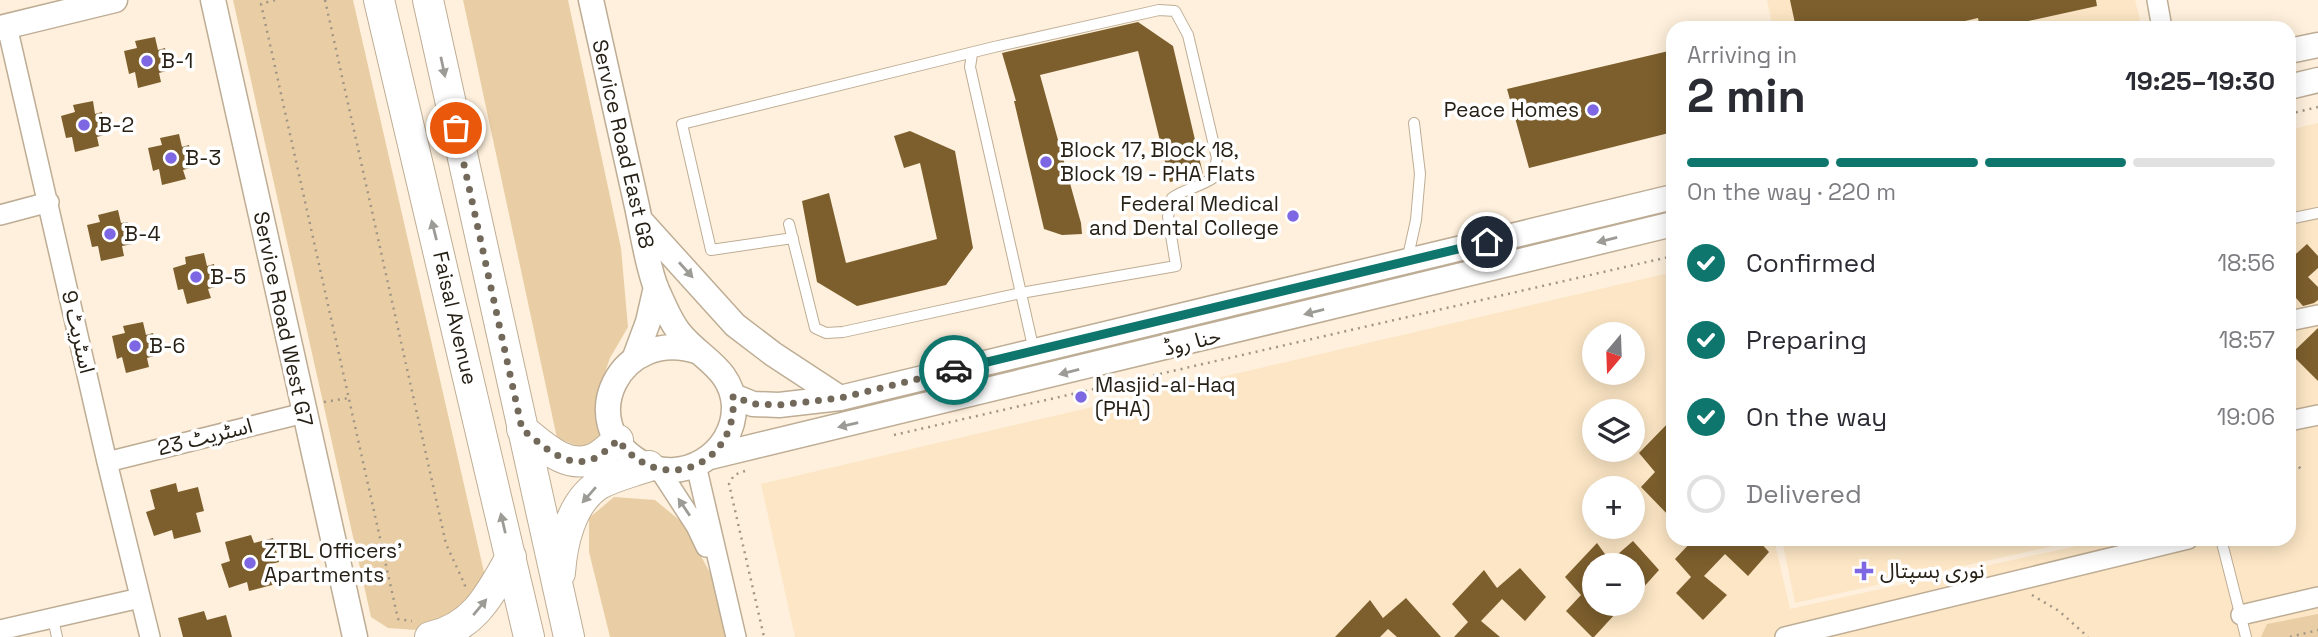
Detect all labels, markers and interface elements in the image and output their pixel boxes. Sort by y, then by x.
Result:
street label: Service Road East G8 [586,37,661,251]
text: Arriving in [1687,40,1797,70]
place label: B-1 [161,47,193,74]
marker: B-1 [139,53,155,69]
one-way arrow [437,56,448,78]
text: 19:25–19:30 [2125,64,2275,98]
text: 2 min [1687,67,1806,125]
place label: Peace Homes [1444,96,1579,123]
pin [426,98,486,158]
marker: Peace Homes [1585,102,1601,118]
icon: bag [437,109,475,147]
place label: B-2 [98,111,134,138]
marker: B-2 [76,117,92,133]
place label: Block 17, Block 18, Block 19 - PHA Flats [1060,136,1255,187]
place label: B-3 [185,144,221,171]
marker: B-3 [163,150,179,166]
marker: Block 17, Block 18, Block 19 - PHA Flats [1038,154,1054,170]
text: On the way · 220 m [1687,177,1896,207]
place label: Federal Medical and Dental College [1089,190,1279,241]
marker: Federal Medical and Dental College [1285,208,1301,224]
street label: Service Road West G7 [248,209,319,429]
pin [1457,212,1517,272]
one-way arrow [428,219,439,241]
place label: B-4 [124,220,161,247]
icon: home [1468,223,1506,261]
marker: B-4 [102,226,118,242]
one-way arrow [1596,235,1618,246]
icon: check [1687,244,1725,282]
text: Confirmed [1746,246,1876,280]
text: 18:56 [2217,248,2275,278]
street label: Faisal Avenue [427,249,484,387]
one-way arrow [678,261,694,279]
place label: B-5 [210,263,246,290]
marker: B-5 [188,269,204,285]
street label: اسٹریٹ 9 [56,288,101,376]
one-way arrow [1303,306,1325,317]
street label: حنا روڈ [1160,321,1223,362]
icon: check [1687,321,1725,359]
north arrow [1582,322,1645,385]
map controls [1582,322,1645,616]
text: Preparing [1746,323,1867,357]
text: 18:57 [2219,325,2275,355]
place label: B-6 [149,332,185,359]
courier [919,335,989,405]
marker: B-6 [127,338,143,354]
icon: car [935,351,973,389]
one-way arrow [1058,366,1080,377]
place label: Masjid-al-Haq (PHA) [1095,371,1236,422]
marker: Masjid-al-Haq (PHA) [1073,389,1089,405]
icon: check [1687,398,1725,436]
button: layers [1582,399,1645,462]
text: On the way [1746,400,1887,434]
text: 19:06 [2217,402,2275,432]
street label: اسٹریٹ 23 [155,412,255,461]
one-way arrow [837,419,859,430]
button: + [1582,476,1645,539]
text: Delivered [1746,477,1862,511]
one-way arrow [581,486,597,504]
one-way arrow [677,497,690,516]
one-way arrow [497,512,508,534]
place label: ZTBL Officers' Apartments [264,537,402,588]
button: − [1582,553,1645,616]
marker: ZTBL Officers' Apartments [242,555,258,571]
place label: نوری ہسپتال [1880,557,1985,584]
marker: نوری ہسپتال [1854,561,1874,581]
one-way arrow [472,598,487,616]

